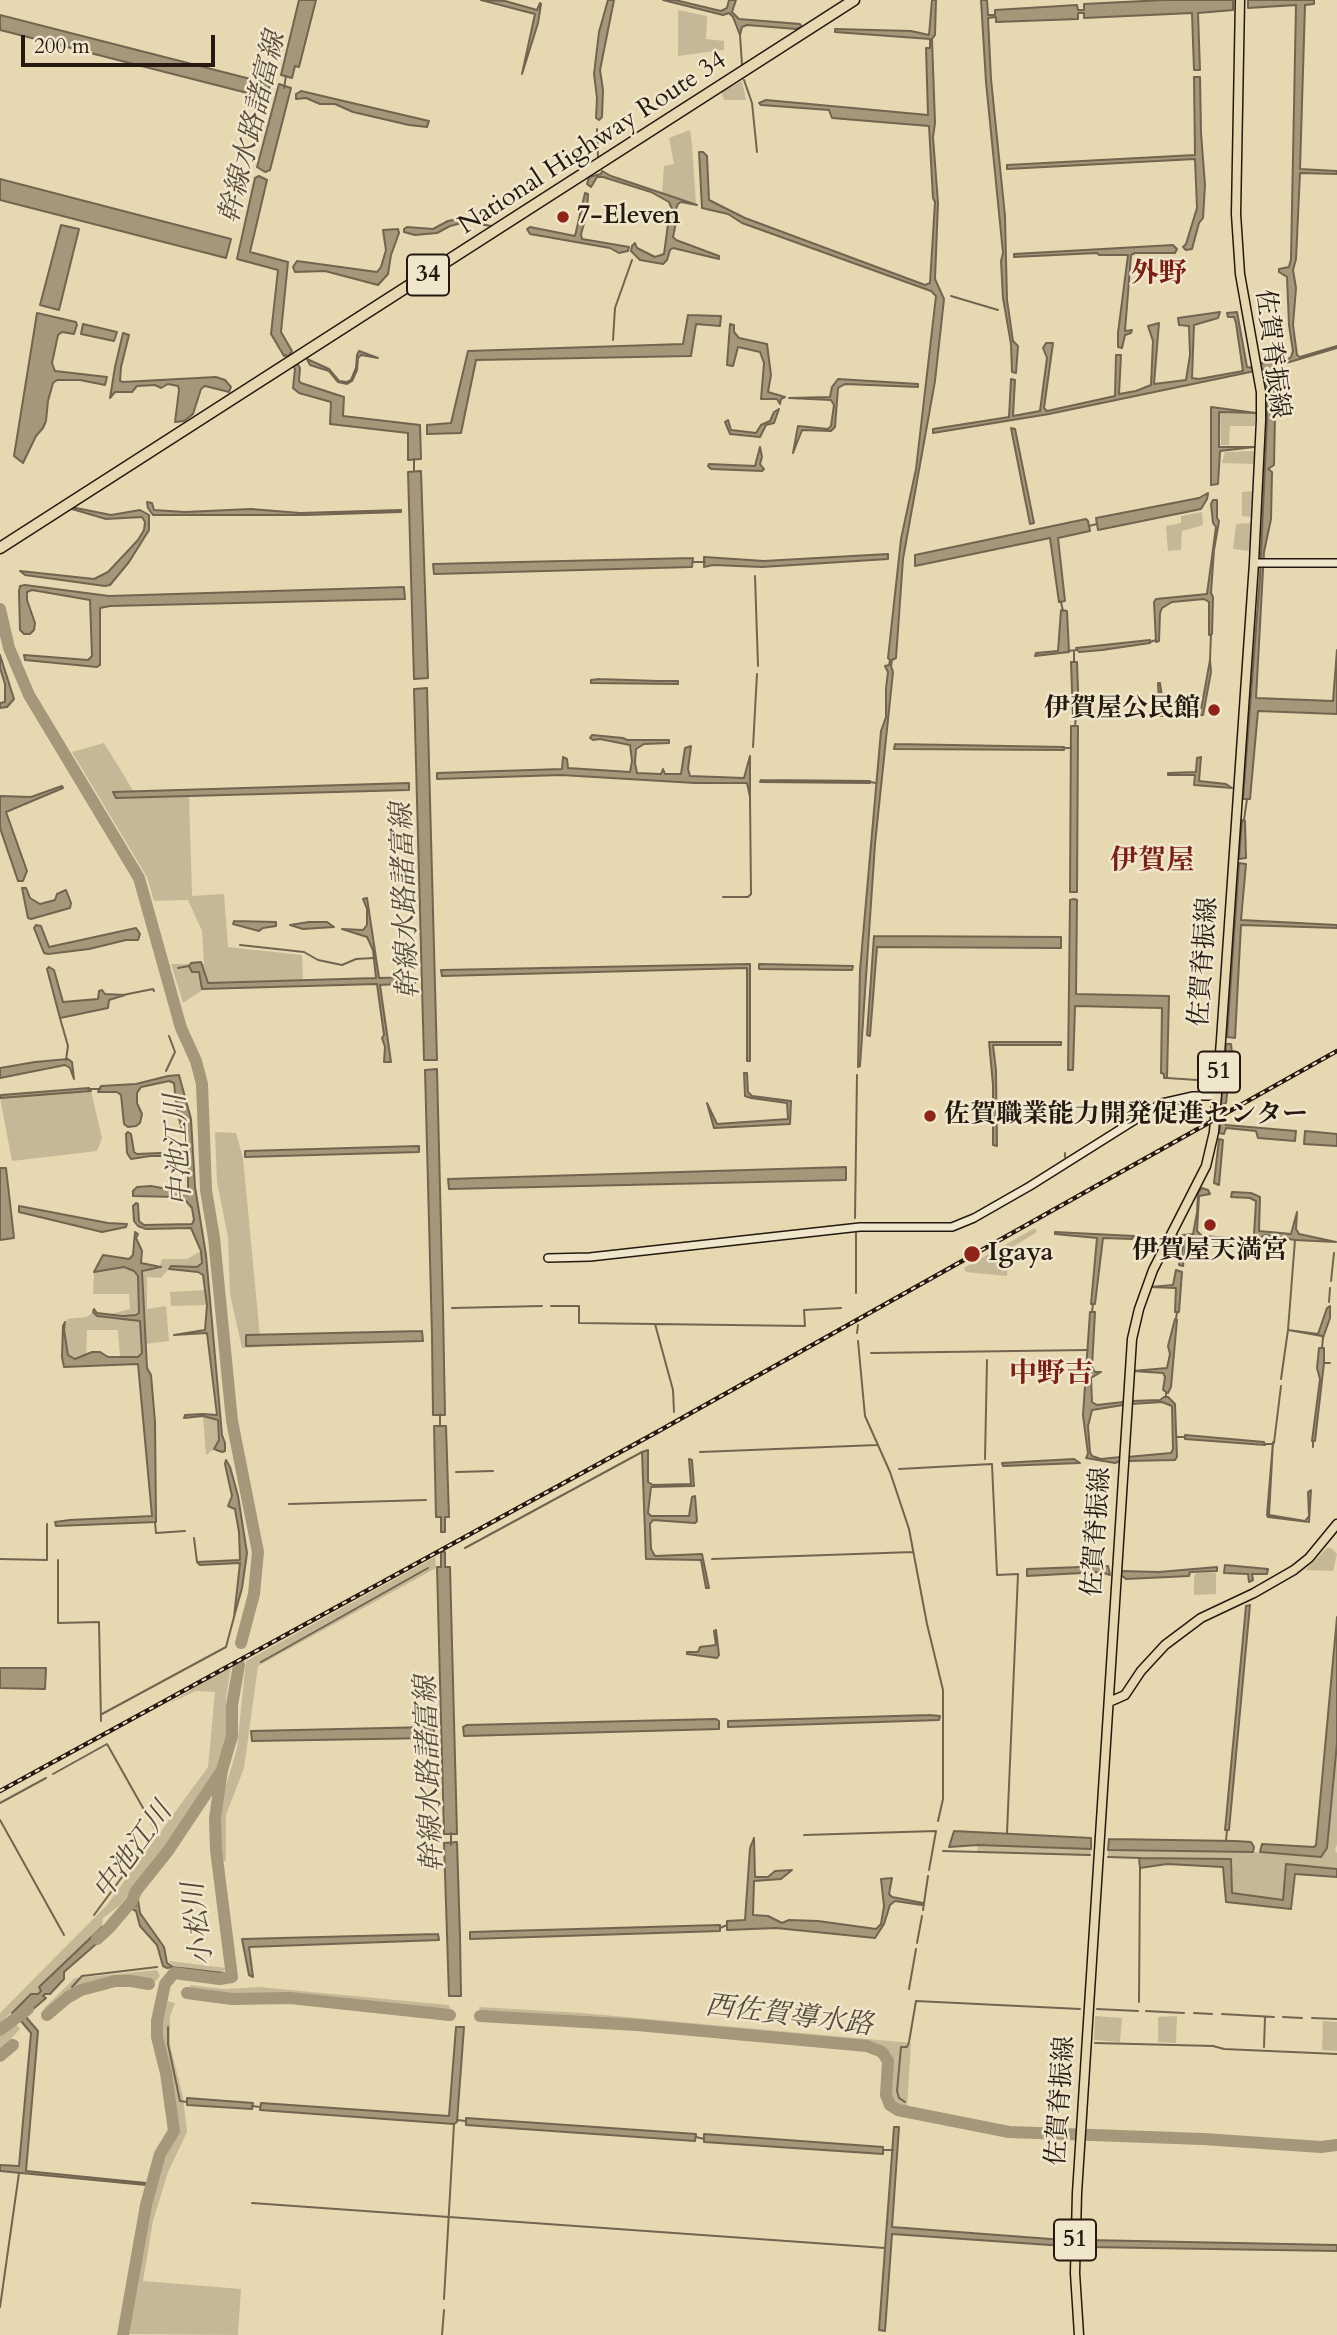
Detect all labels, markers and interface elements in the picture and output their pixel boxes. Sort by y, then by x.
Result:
scale bar [24,21,219,65]
water label: 幹線水路諸富線 [214,29,294,227]
text: 200 m [34,32,90,61]
street label: National Highway Route 34 [453,46,733,242]
place label: 7-Eleven [577,201,680,233]
marker: 7-Eleven [555,209,571,225]
road number: 34 [407,254,449,296]
district label: 外野 [1131,259,1187,293]
street label: 佐賀脊振線 [1248,288,1294,420]
place label: 伊賀屋公民館 [1044,694,1200,726]
marker: 伊賀屋公民館 [1206,702,1222,718]
water label: 幹線水路諸富線 [387,802,427,1000]
district label: 伊賀屋 [1110,846,1194,880]
street label: 佐賀脊振線 [1185,896,1225,1028]
road number: 51 [1198,1052,1240,1092]
water label: 中池江川 [160,1093,200,1207]
place label: 佐賀職業能力開発促進センター [944,1100,1308,1132]
marker: 佐賀職業能力開発促進センター [922,1108,938,1124]
marker: 伊賀屋天満宮 [1202,1217,1218,1233]
place label: 伊賀屋天満宮 [1132,1236,1288,1268]
place label: Igaya [988,1238,1053,1270]
marker: Igaya [962,1244,982,1264]
district label: 中野吉 [1009,1359,1093,1393]
street label: 佐賀脊振線 [1078,1466,1118,1598]
water label: 幹線水路諸富線 [411,1675,451,1873]
water label: 中池江川 [87,1797,181,1907]
water label: 小松川 [178,1880,222,1968]
water label: 西佐賀導水路 [704,1990,874,2044]
street label: 佐賀脊振線 [1042,2035,1082,2167]
road number: 51 [1054,2220,1096,2260]

